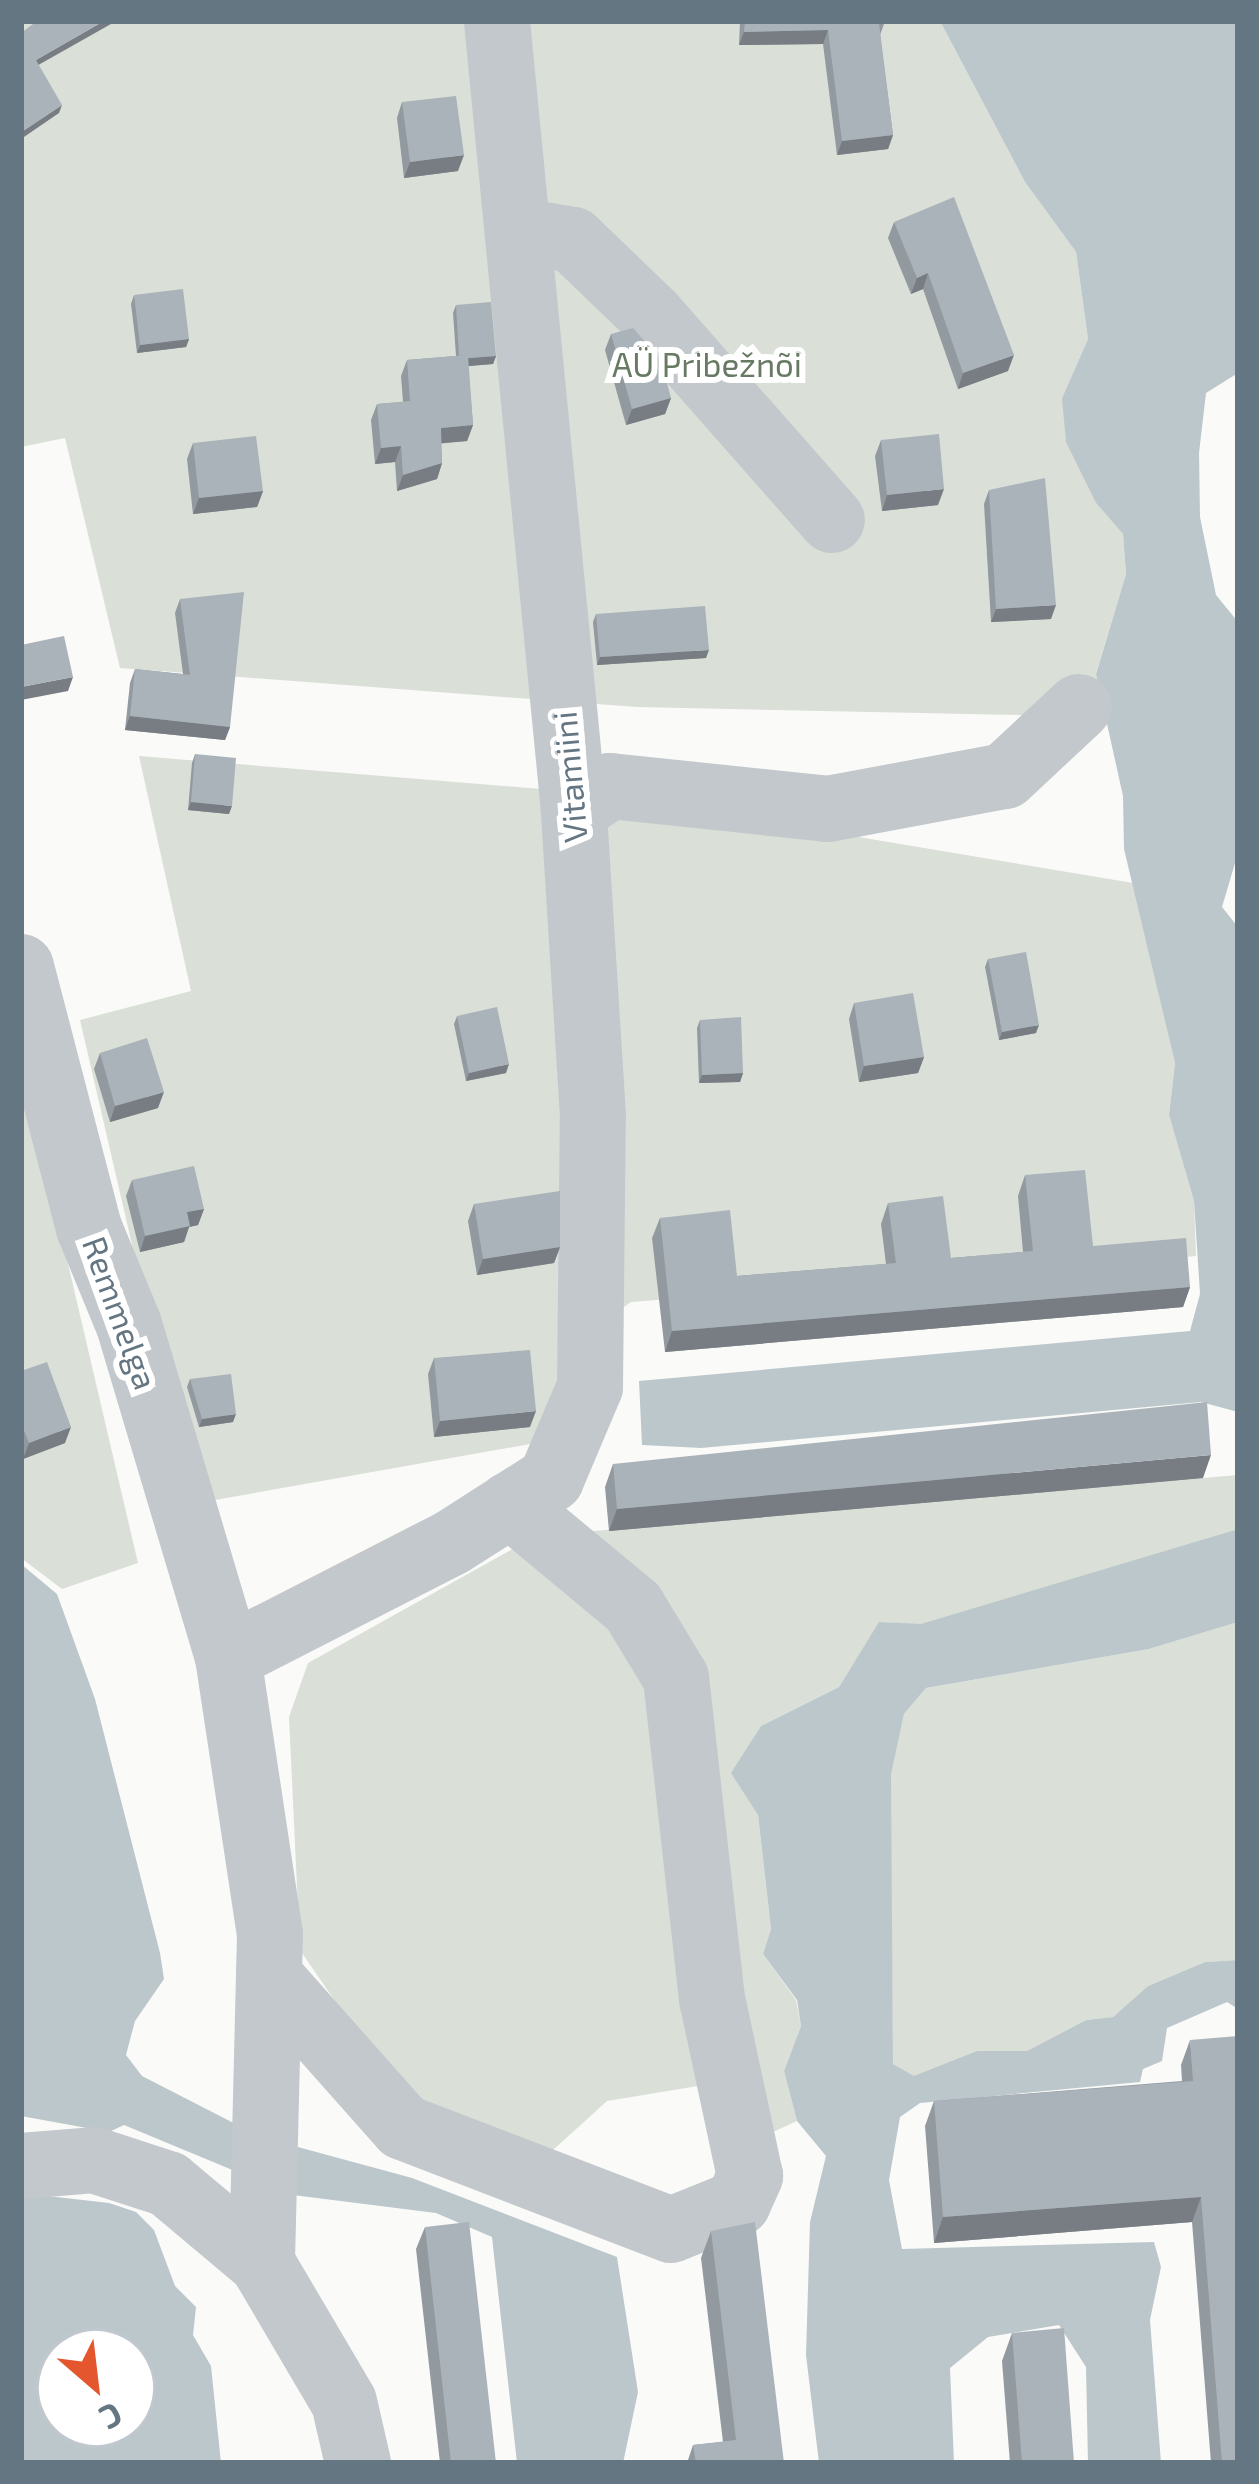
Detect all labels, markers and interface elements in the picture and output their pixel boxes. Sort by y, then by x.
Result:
park label: AÜ Pribežnõi [612,345,802,385]
street label: Vitamiini [545,710,595,844]
street label: Remmelga [74,1231,166,1395]
north arrow [36,2328,156,2448]
text: С [94,2395,129,2439]

